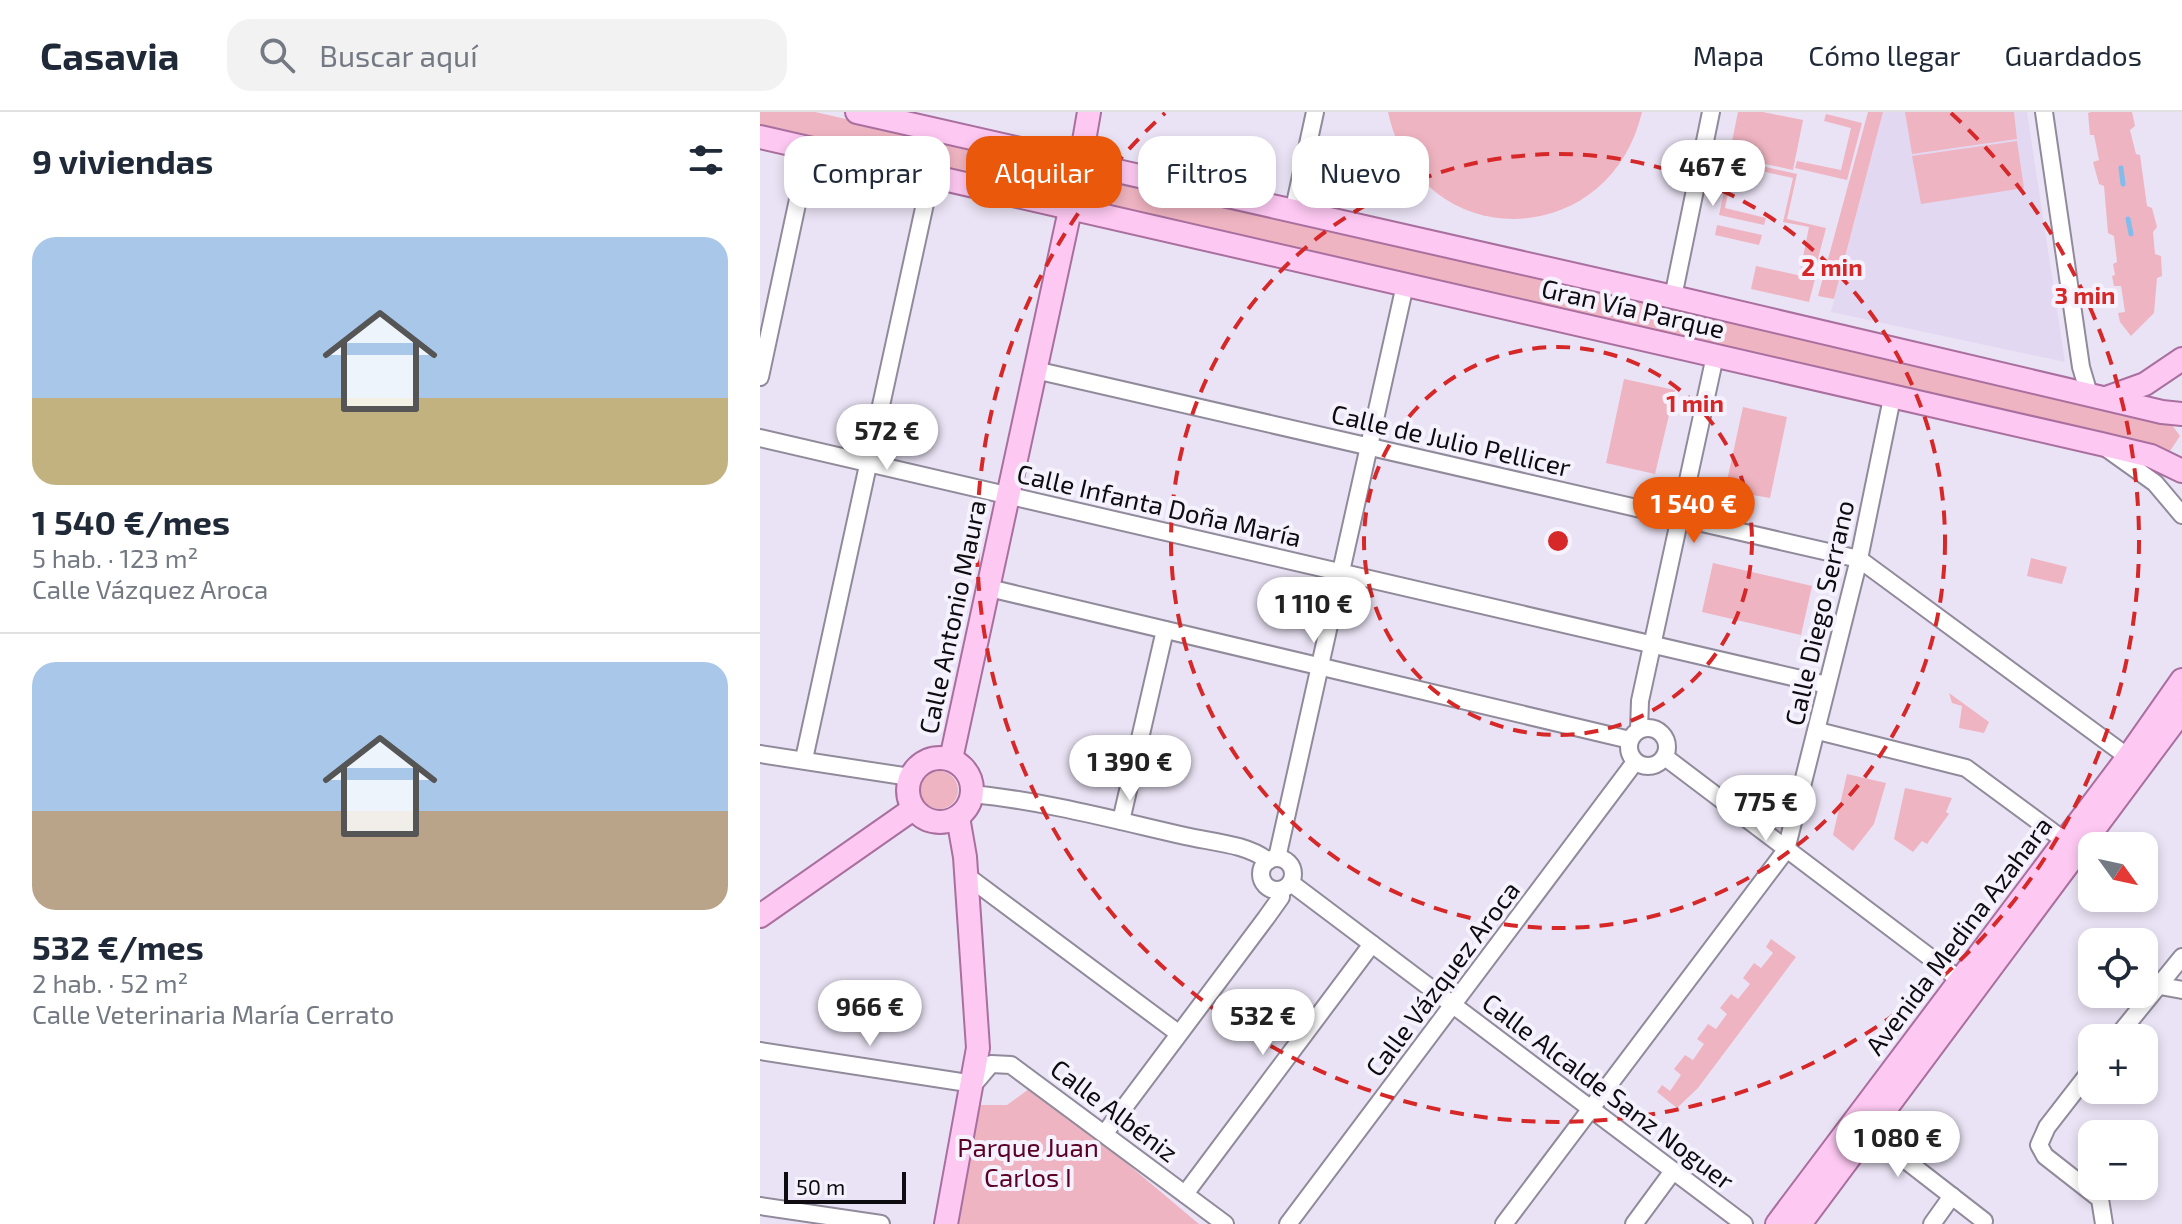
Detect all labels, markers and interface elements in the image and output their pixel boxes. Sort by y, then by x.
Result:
search box [227,19,787,91]
text: Casavia [40,32,179,78]
icon: search [255,33,299,77]
text: Buscar aquí [319,37,478,73]
text: Mapa [1693,38,1764,72]
text: Cómo llegar [1808,38,1961,72]
text: Guardados [2005,38,2142,72]
chip: Comprar [784,136,950,208]
chip: Alquilar [966,136,1122,208]
chip: Filtros [1138,136,1276,208]
chip: Nuevo [1292,136,1429,208]
icon: filters [684,138,728,182]
text: 9 viviendas [32,140,213,181]
pin: 467 € [1657,140,1769,208]
text: 467 € [1679,150,1747,181]
text: 2 min [1801,252,1863,281]
street label: Gran Vía Parque [1539,271,1728,344]
text: 3 min [2055,280,2115,309]
icon: home [308,289,452,433]
text: 1 min [1666,388,1724,417]
street label: Calle de Julio Pellicer [1329,397,1574,482]
pin: 572 € [831,404,943,472]
text: 572 € [854,414,920,445]
street label: Calle Infanta Doña María [1014,457,1305,552]
pin: 1 540 € [1620,477,1768,545]
text: 1 540 € [1651,487,1737,518]
street label: Calle Antonio Maura [912,497,991,736]
street label: Calle Diego Serrano [1778,497,1860,728]
text: 1 540 €/mes [32,501,230,542]
centre of rings [1544,527,1572,555]
text: 5 hab. · 123 m² [32,542,198,573]
text: Calle Vázquez Aroca [32,573,268,604]
pin: 1 110 € [1240,577,1388,645]
text: 1 110 € [1275,587,1353,618]
icon: home [308,714,452,858]
pin: 1 390 € [1056,735,1204,803]
text: 1 390 € [1087,745,1173,776]
pin: 775 € [1710,775,1822,843]
text: 775 € [1734,785,1798,816]
street label: Avenida Medina Azahara [1858,810,2058,1060]
north arrow [2078,832,2158,912]
map controls [2078,832,2158,1200]
street label: Calle Vázquez Aroca [1358,874,1525,1082]
text: 532 €/mes [32,926,204,967]
button: locate [2078,928,2158,1008]
text: 2 hab. · 52 m² [32,967,188,998]
pin: 966 € [814,980,926,1048]
street label: Calle Alcalde Sanz Noguer [1477,986,1741,1195]
pin: 532 € [1207,989,1319,1057]
text: 966 € [836,990,904,1021]
text: Calle Veterinaria María Cerrato [32,998,394,1029]
text: 532 € [1230,999,1296,1030]
button: + [2078,1024,2158,1104]
street label: Calle Albéniz [1045,1052,1185,1168]
pin: 1 080 € [1824,1111,1972,1179]
button: − [2078,1120,2158,1200]
text: 1 080 € [1854,1121,1942,1152]
park label: Parque Juan Carlos I [957,1131,1099,1192]
scale bar [784,1168,906,1204]
text: 50 m [796,1173,845,1199]

